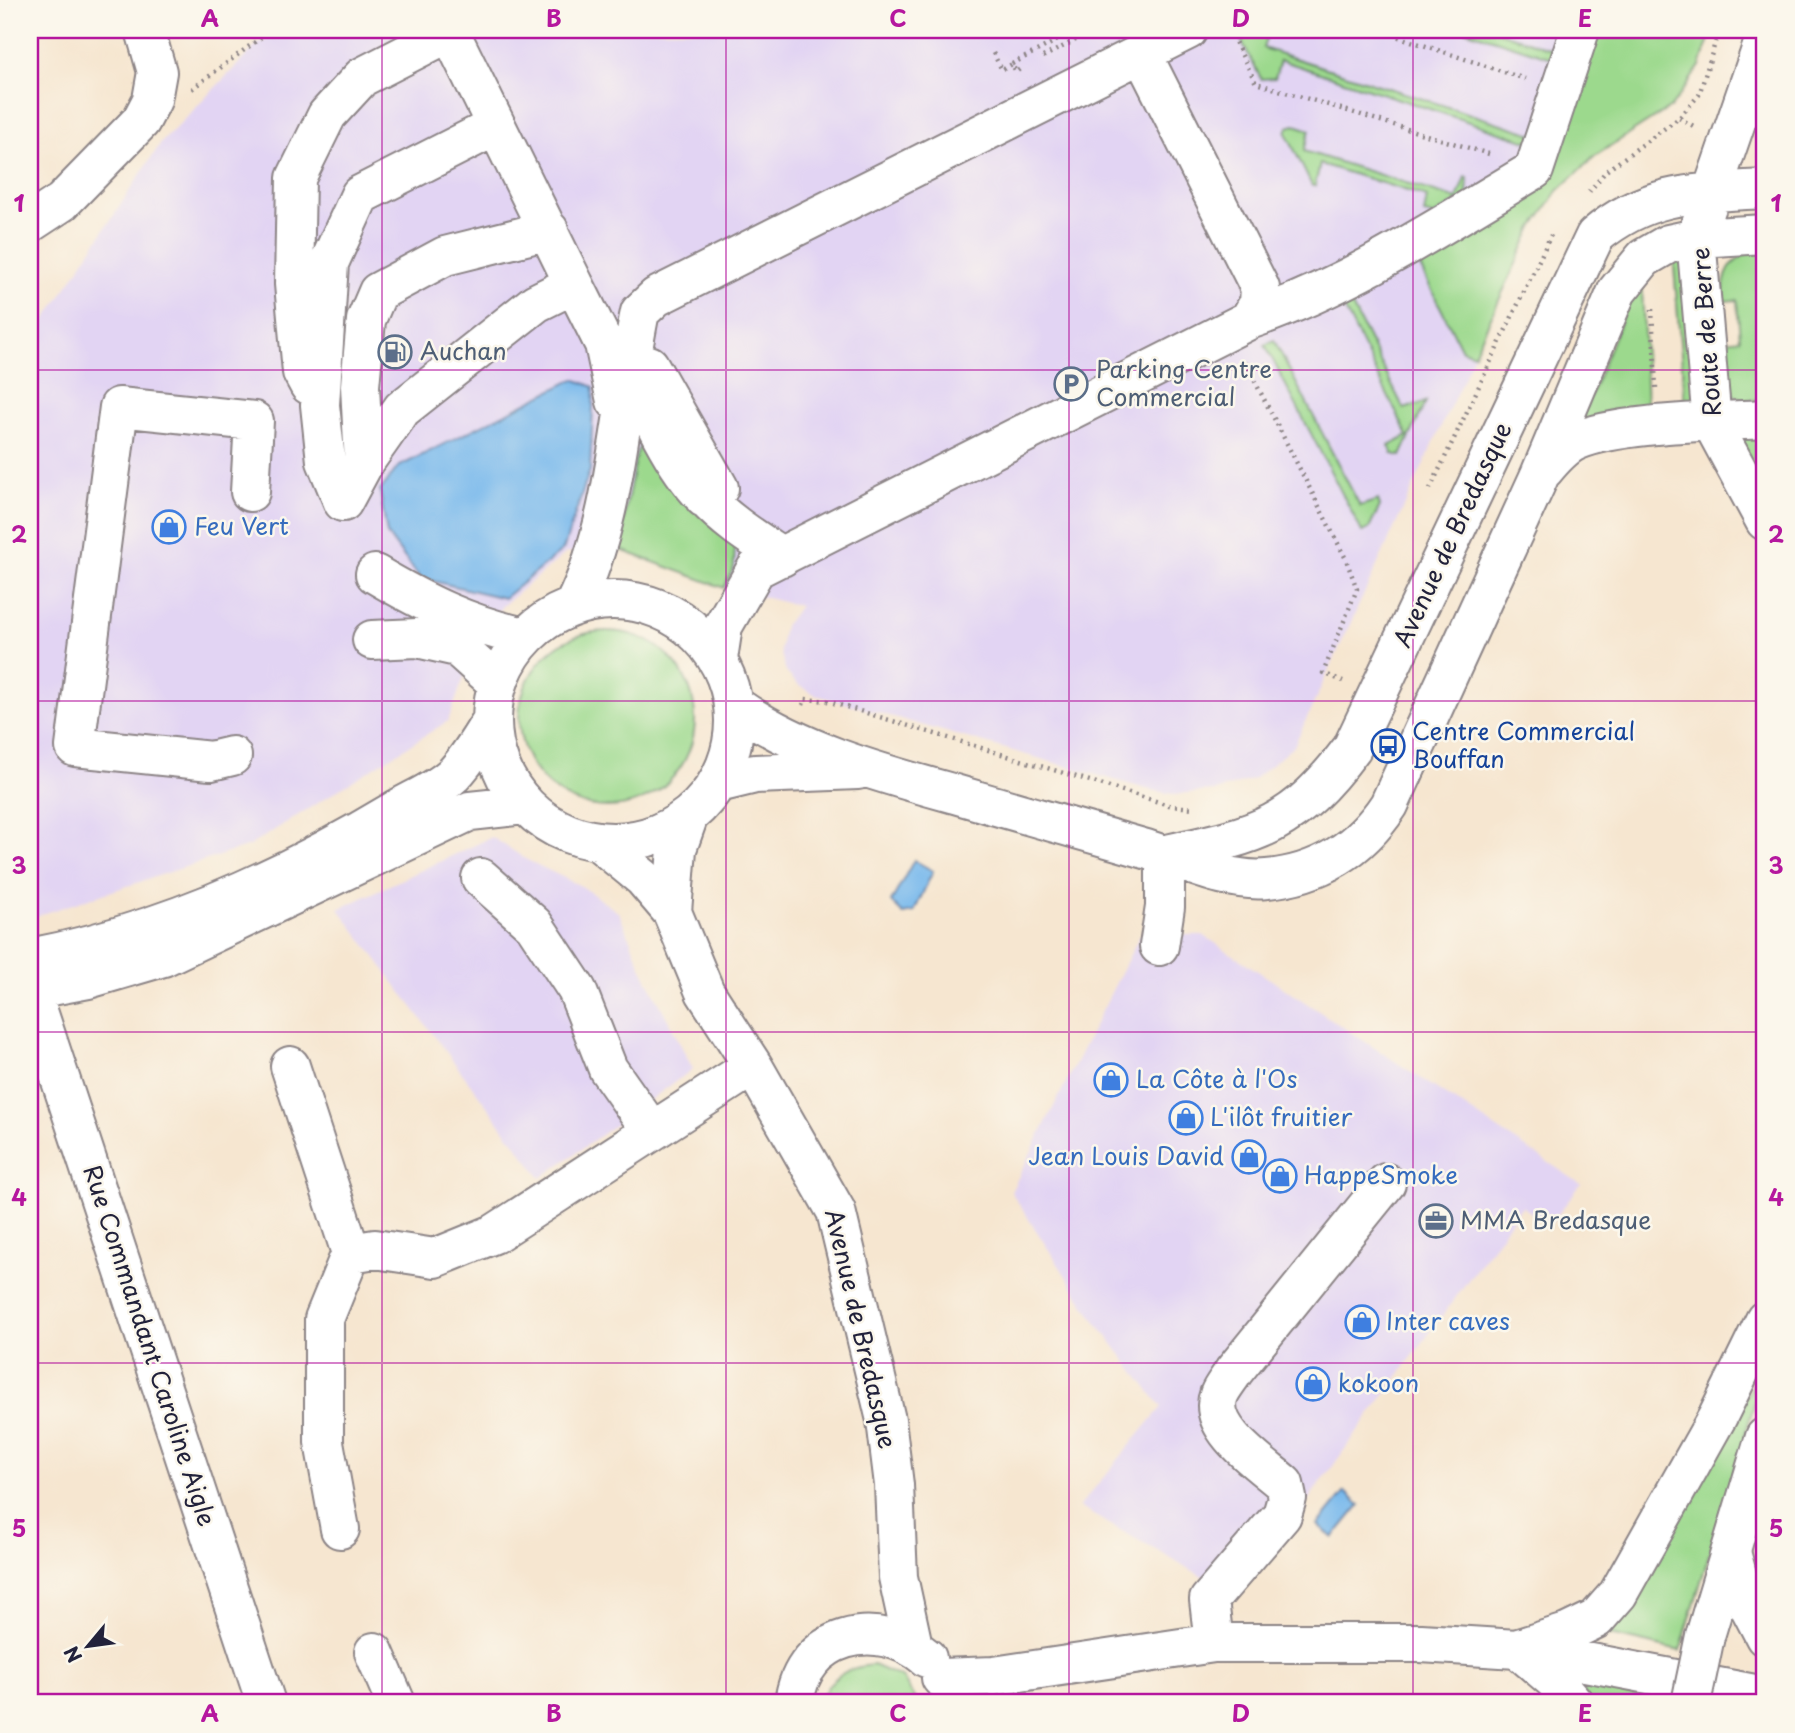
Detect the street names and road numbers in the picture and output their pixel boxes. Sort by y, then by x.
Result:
street label: Route de Berre [1681,246,1729,418]
street label: Avenue de Bredasque [1383,416,1519,653]
street label: Rue Commandant Caroline Aigle [75,1160,226,1531]
street label: Avenue de Bredasque [817,1205,907,1452]

